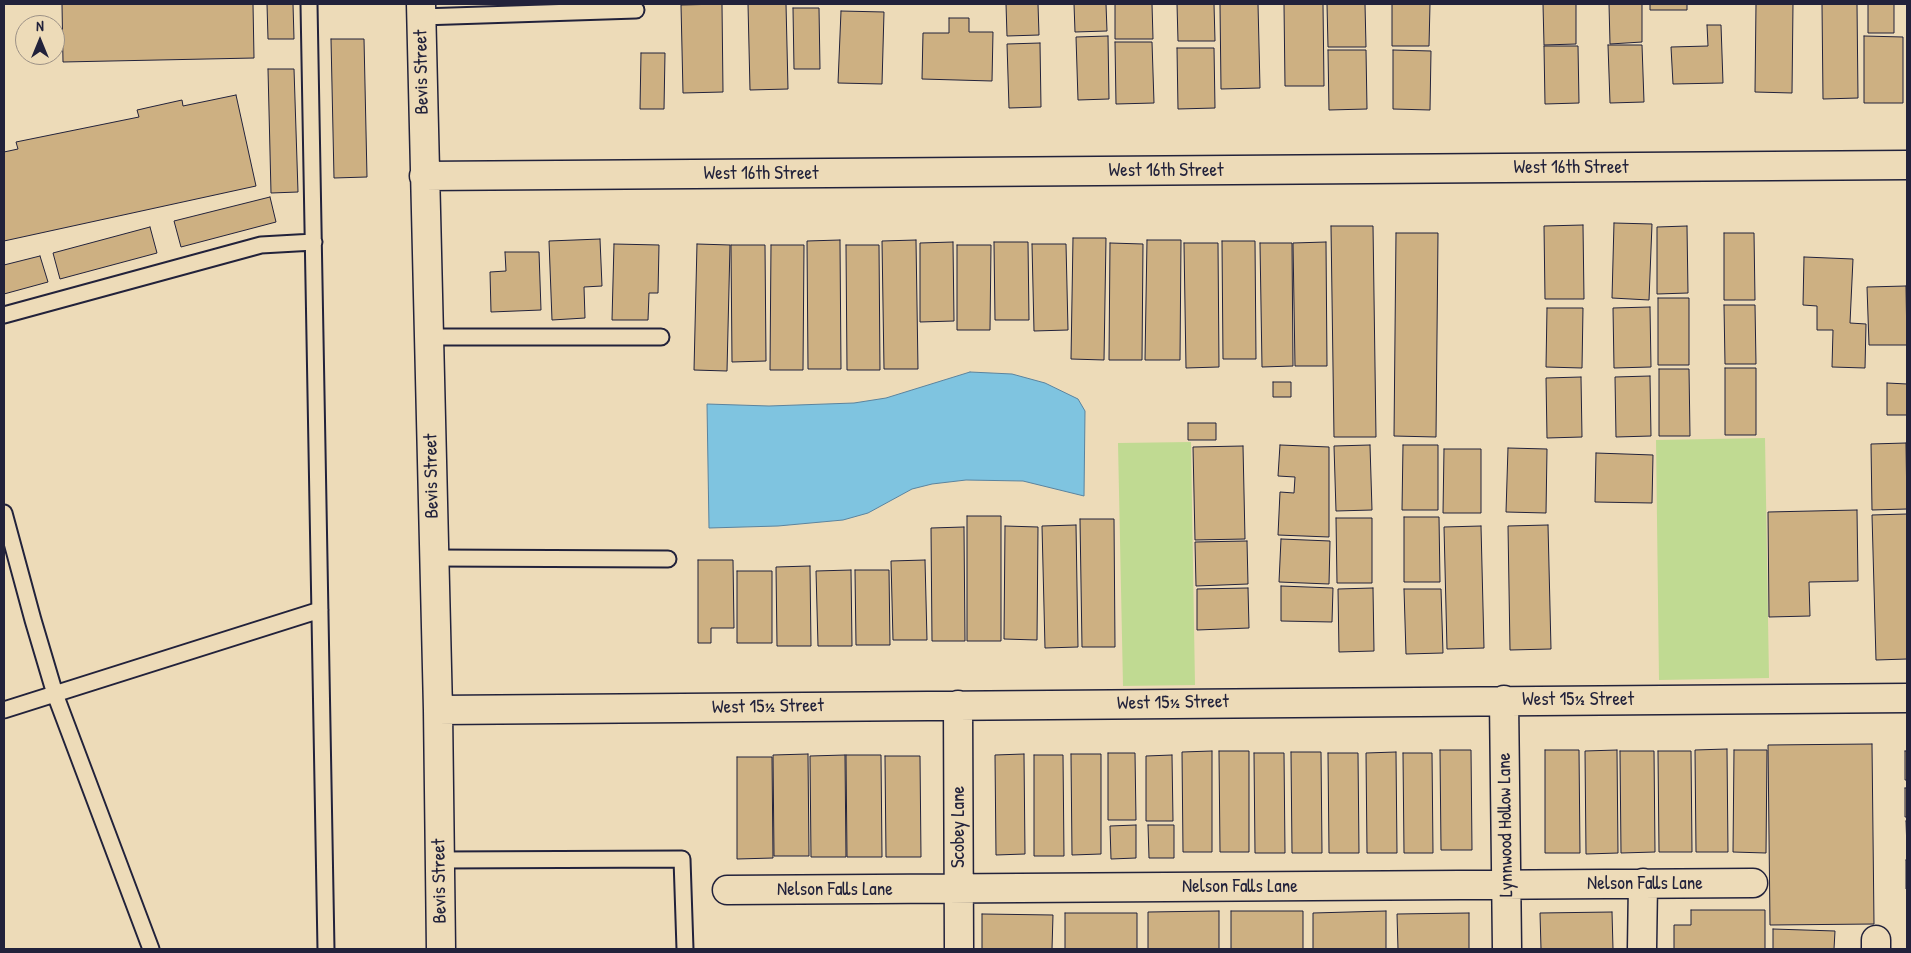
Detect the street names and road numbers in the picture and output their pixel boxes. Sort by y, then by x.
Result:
street label: Bevis Street [410,29,434,115]
street label: West 16th Street [1513,157,1629,179]
street label: West 16th Street [1108,160,1224,182]
street label: West 16th Street [703,163,819,185]
street label: Bevis Street [420,433,444,519]
street label: West 15½ Street [1522,689,1634,711]
street label: West 15½ Street [1117,691,1229,715]
street label: West 15½ Street [712,695,824,719]
street label: Lynnwood Hollow Lane [1493,753,1519,897]
street label: Scobey Lane [948,786,970,868]
street label: Bevis Street [428,838,452,924]
street label: Nelson Falls Lane [1587,873,1703,895]
street label: Nelson Falls Lane [1182,876,1298,898]
street label: Nelson Falls Lane [777,879,893,901]

